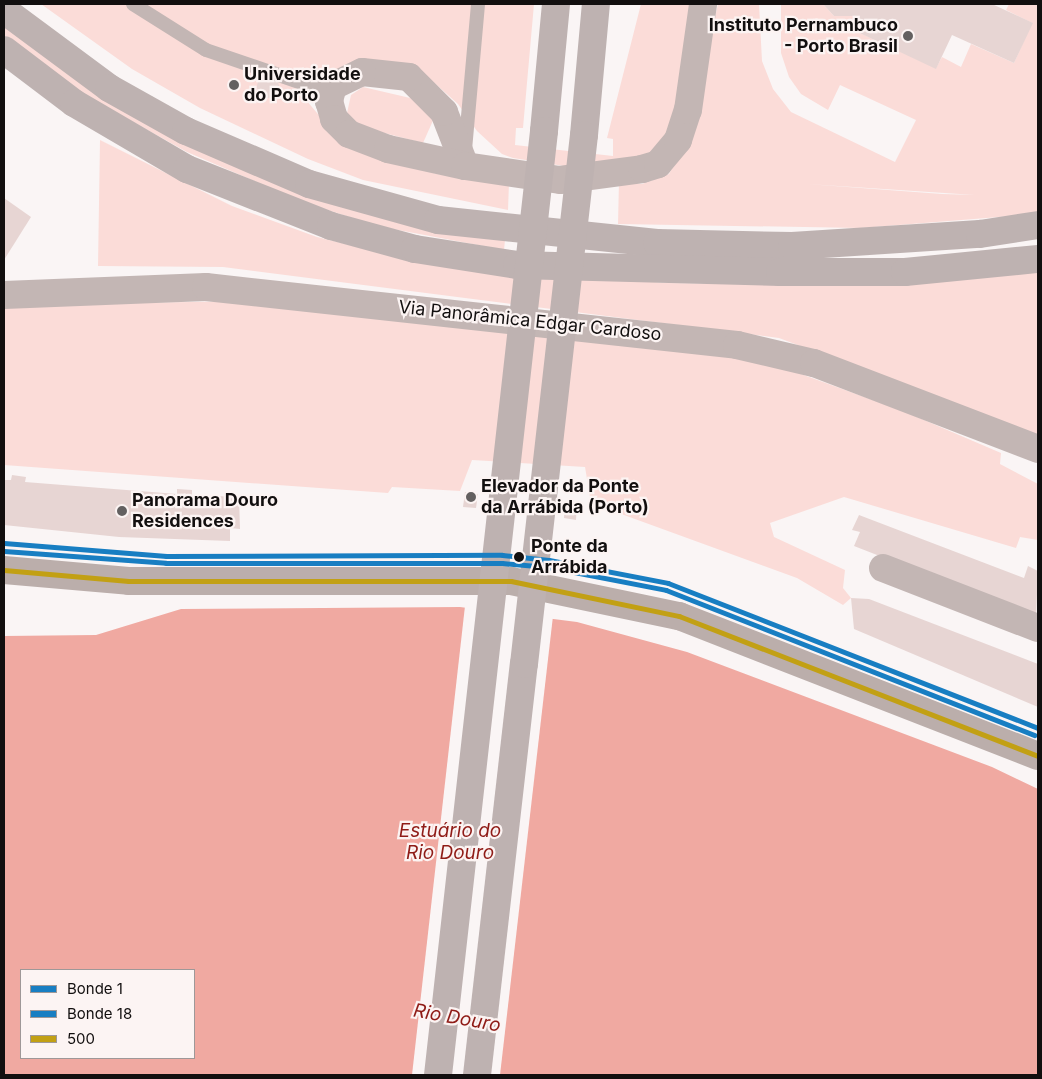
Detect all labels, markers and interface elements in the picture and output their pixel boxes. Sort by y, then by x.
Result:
place label: Instituto Pernambuco - Porto Brasil [709,15,898,58]
marker: Instituto Pernambuco - Porto Brasil [902,30,914,42]
place label: Universidade do Porto [244,64,361,106]
marker: Universidade do Porto [228,79,240,91]
street label: Via Panorâmica Edgar Cardoso [397,296,663,346]
place label: Elevador da Ponte da Arrábida (Porto) [481,476,649,518]
place label: Panorama Douro Residences [132,490,278,532]
marker: Elevador da Ponte da Arrábida (Porto) [465,491,477,503]
marker: Panorama Douro Residences [116,505,128,517]
place label: Ponte da Arrábida [531,536,608,578]
marker: Ponte da Arrábida [511,549,527,565]
water label: Estuário do Rio Douro [399,820,501,864]
legend [20,969,195,1059]
text: Bonde 1 [67,979,123,998]
water label: Rio Douro [412,999,502,1037]
text: Bonde 18 [67,1004,132,1023]
text: 500 [67,1029,95,1048]

